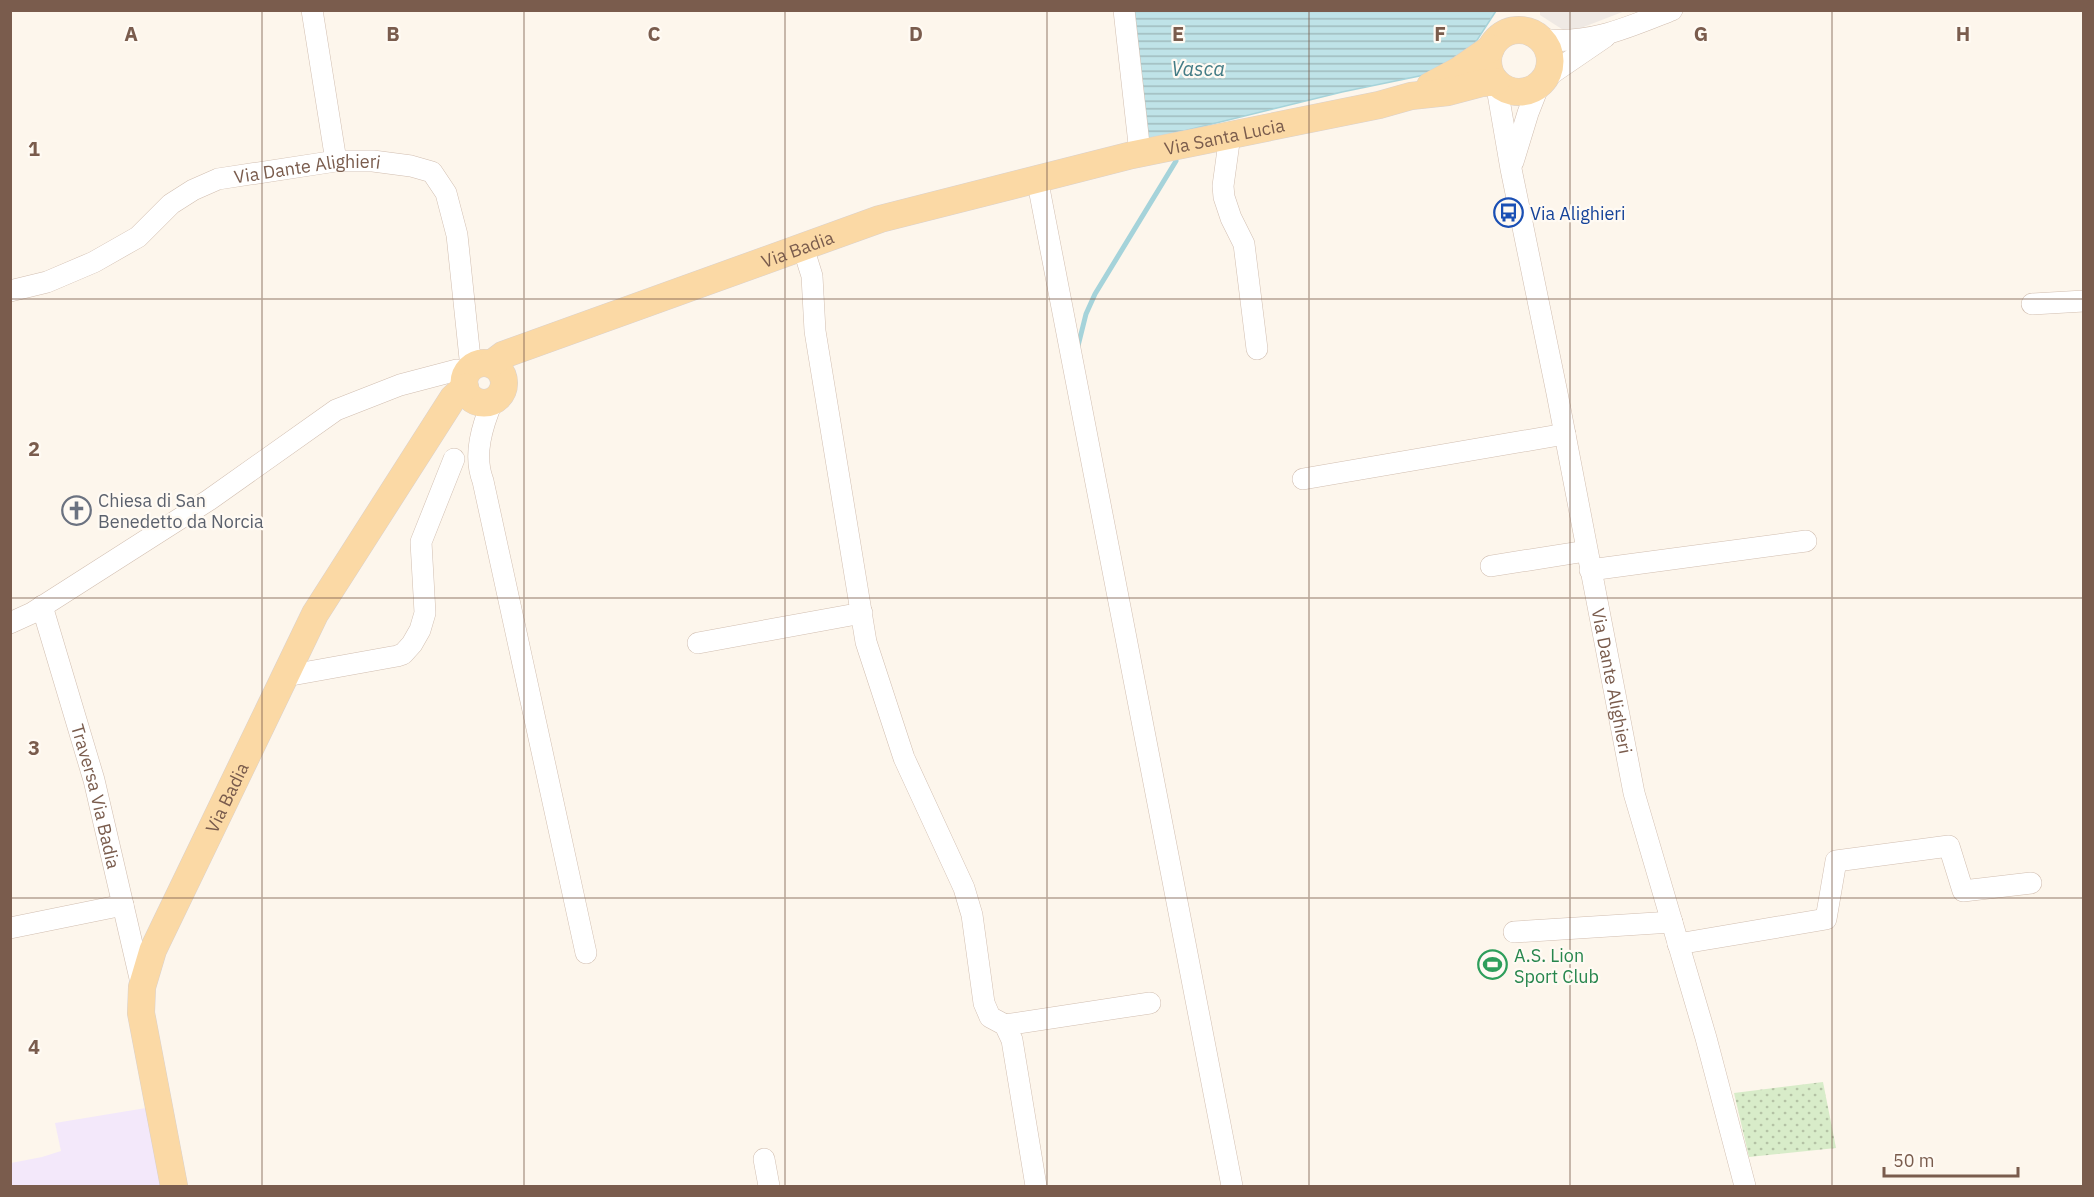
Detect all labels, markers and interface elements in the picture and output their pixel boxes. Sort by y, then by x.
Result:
text: A [124,20,138,47]
text: B [386,20,400,47]
text: C [647,20,661,47]
text: D [909,20,923,47]
text: E [1172,20,1184,47]
text: F [1434,20,1446,47]
text: G [1694,20,1708,47]
text: H [1956,20,1970,47]
water label: Vasca [1171,55,1225,82]
street label: Via Santa Lucia [1162,113,1287,160]
text: 1 [28,135,40,162]
street label: Via Dante Alighieri [232,150,382,188]
bus stop icon: Via Alighieri [1493,197,1525,229]
place label: Via Alighieri [1530,202,1625,225]
street label: Via Badia [758,225,837,272]
text: 2 [28,435,40,462]
place label: Chiesa di San Benedetto da Norcia [98,489,264,533]
church icon: Chiesa di San Benedetto da Norcia [61,494,93,526]
street label: Via Dante Alighieri [1587,606,1638,756]
street label: Traversa Via Badia [66,721,126,871]
text: 3 [28,734,40,761]
street label: Via Badia [200,758,253,836]
place label: A.S. Lion Sport Club [1514,944,1599,988]
sports icon: A.S. Lion Sport Club [1477,949,1509,981]
text: 4 [28,1033,40,1060]
scale bar [1884,1140,2018,1178]
text: 50 m [1893,1149,1935,1172]

